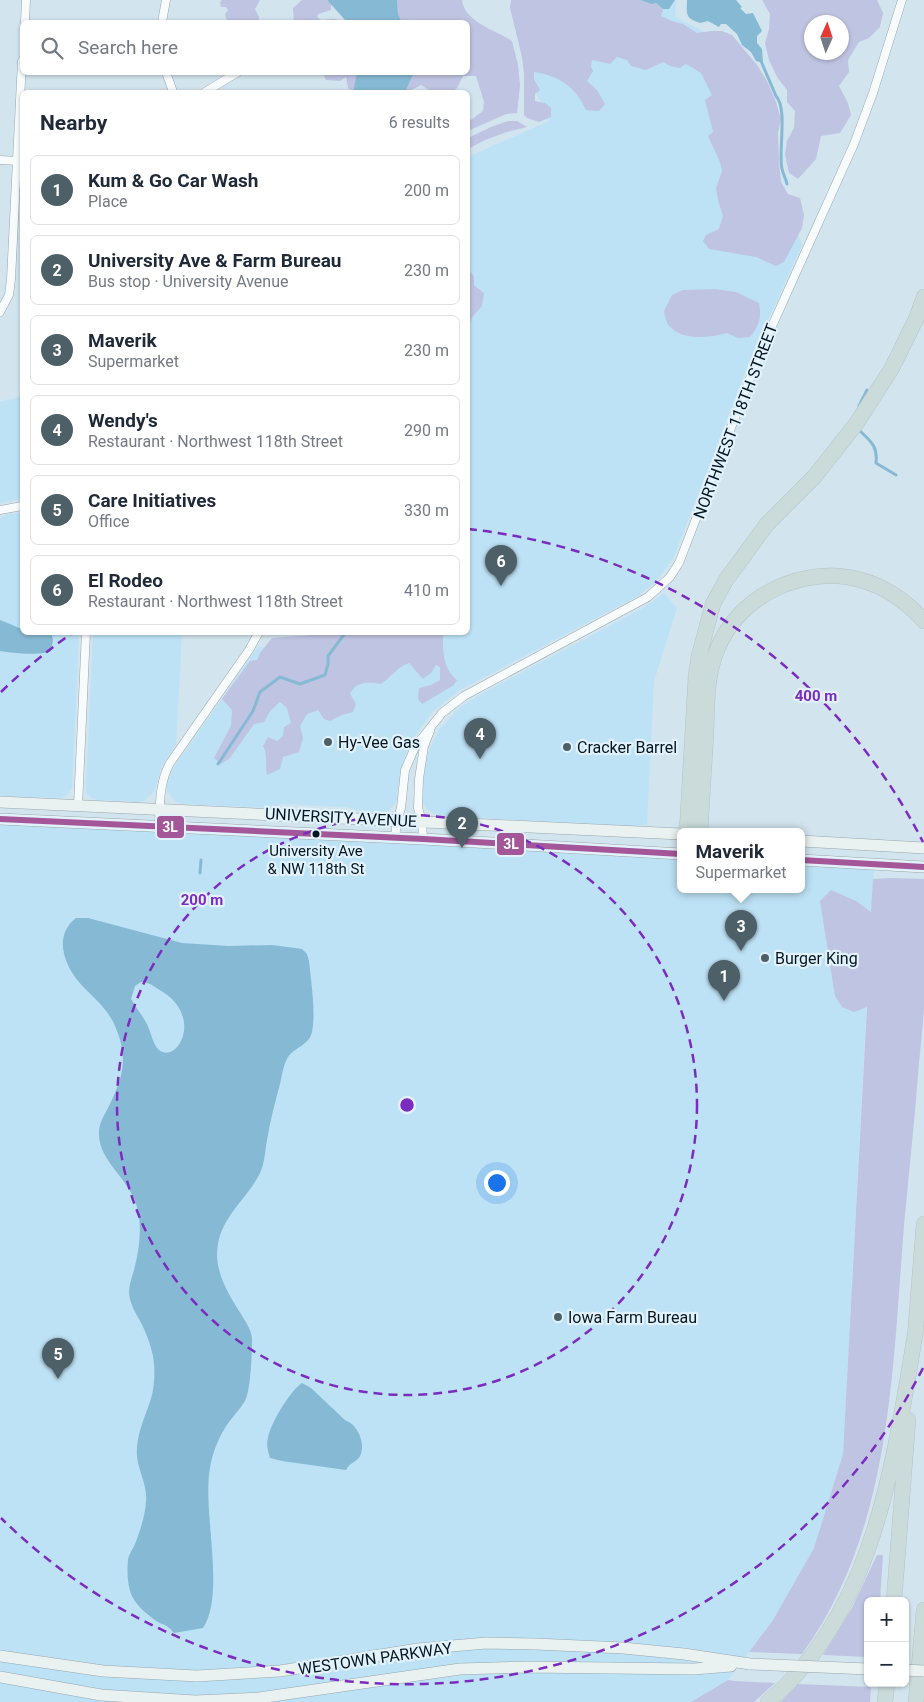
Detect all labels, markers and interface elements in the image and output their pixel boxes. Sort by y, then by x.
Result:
north arrow [804,15,849,60]
search box [20,20,470,75]
icon: search [38,34,66,62]
text: Search here [78,36,178,59]
text: Nearby [40,111,107,135]
text: 6 results [389,113,450,132]
text: Kum & Go Car Wash [88,169,258,192]
text: 1 [52,181,62,200]
text: 200 m [404,181,449,200]
text: Place [88,192,128,211]
text: University Ave & Farm Bureau [88,249,341,272]
text: 2 [52,261,62,280]
text: 230 m [404,261,449,280]
text: Bus stop · University Avenue [88,272,288,291]
street label: NORTHWEST 118TH STREET [689,321,782,521]
text: Maverik [88,329,157,352]
text: 3 [52,341,62,360]
text: 230 m [404,341,449,360]
text: Supermarket [88,352,179,371]
text: Wendy's [88,409,158,432]
text: 4 [52,421,62,440]
text: 290 m [404,421,449,440]
text: Restaurant · Northwest 118th Street [88,432,343,451]
text: Care Initiatives [88,489,216,512]
text: 5 [52,501,62,520]
text: 330 m [404,501,449,520]
text: Office [88,512,130,531]
pin: 6 [485,545,517,586]
text: El Rodeo [88,569,163,592]
text: 6 [52,581,62,600]
text: 410 m [404,581,449,600]
text: Restaurant · Northwest 118th Street [88,592,343,611]
text: 400 m [795,687,837,705]
pin: 4 [464,718,496,759]
place label: Hy-Vee Gas [338,733,420,752]
marker: Hy-Vee Gas [322,736,334,748]
place label: Cracker Barrel [577,738,677,757]
marker: Cracker Barrel [561,741,573,753]
street label: UNIVERSITY AVENUE [265,804,417,831]
pin: 2 [446,807,478,848]
line badge: 3L [156,815,185,839]
text: 3L [162,819,178,835]
popup [677,828,805,893]
marker: University Ave & NW 118th St [311,829,321,839]
line badge: 3L [496,832,525,856]
text: 3L [503,836,519,852]
text: Maverik [695,840,764,863]
place label: University Ave & NW 118th St [268,842,364,878]
text: Supermarket [695,863,787,882]
text: 200 m [181,891,223,909]
pin: 3 [725,910,757,951]
place label: Burger King [775,949,858,968]
marker: Burger King [759,952,771,964]
pin: 1 [708,960,740,1001]
centre of rings [398,1096,416,1114]
your location [484,1170,510,1196]
place label: Iowa Farm Bureau [568,1308,697,1327]
marker: Iowa Farm Bureau [552,1311,564,1323]
pin: 5 [42,1338,74,1379]
map controls [864,1597,909,1687]
button: + [864,1597,909,1642]
street label: WESTOWN PARKWAY [297,1638,454,1679]
button: − [864,1642,909,1687]

